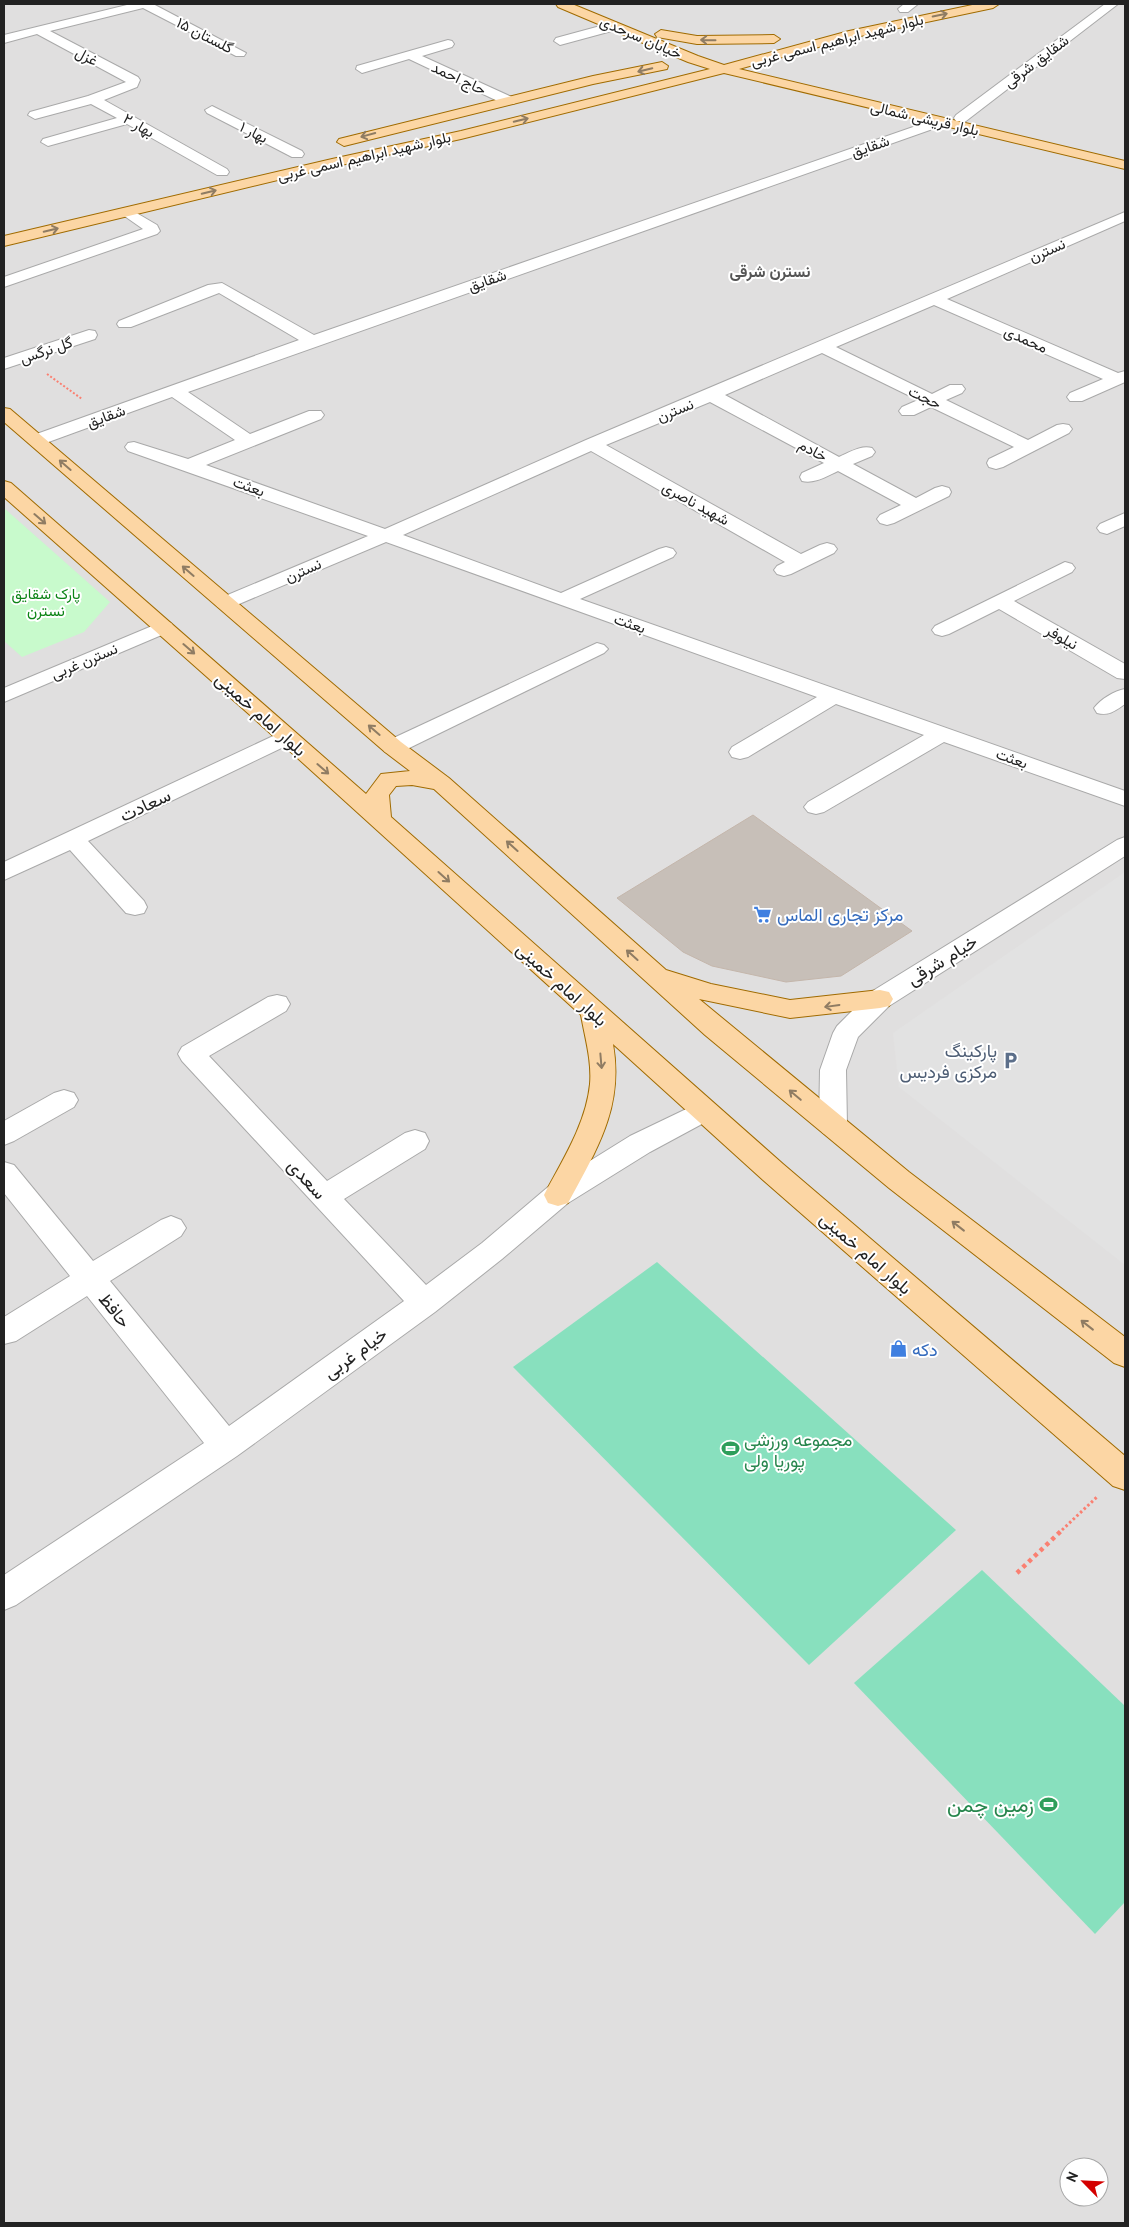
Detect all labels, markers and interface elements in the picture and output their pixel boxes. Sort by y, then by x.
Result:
street label: بلوار شهید ابراهیم اسمی غربی [749,9,926,72]
one-way arrow [932,9,948,19]
street label: خیابان سرحدی [597,11,685,64]
street label: گلستان ۱۵ [173,13,237,57]
street label: شقایق شرقی [1000,30,1073,92]
one-way arrow [700,35,716,45]
street label: غزل [72,42,102,70]
street label: حاج احمد [428,57,489,101]
one-way arrow [638,66,654,75]
street label: بلوار قریشی شمالی [869,96,981,141]
street label: بهار ۲ [120,109,158,141]
one-way arrow [512,115,528,124]
street label: بهار ۱ [237,117,271,147]
street label: بلوار شهید ابراهیم اسمی غربی [275,127,453,186]
one-way arrow [360,131,376,140]
street label: شقایق [848,131,892,162]
one-way arrow [201,187,217,197]
one-way arrow [43,225,59,234]
street label: نسترن [1026,234,1068,266]
district label: نسترن شرقی [729,261,811,282]
street label: شقایق [465,265,509,296]
street label: محمدی [1001,321,1051,358]
street label: گل نرگس [17,332,76,369]
street label: حجت [905,381,945,413]
street label: نسترن [654,394,696,426]
street label: شقایق [84,400,128,433]
street label: خادم [795,435,831,466]
one-way arrow [59,459,72,470]
street label: بعثت [231,472,267,500]
street label: شهید ناصری [659,477,733,530]
one-way arrow [34,513,47,525]
street label: نسترن [282,554,324,586]
one-way arrow [181,565,194,577]
park label: پارک شقایق نسترن [12,584,80,620]
street label: بعثت [612,609,648,637]
street label: نیلوفر [1042,620,1081,654]
street label: نسترن غربی [48,638,121,684]
one-way arrow [182,643,195,654]
street label: بلوار امام خمینی [210,667,311,762]
one-way arrow [367,725,380,736]
street label: بعثت [994,744,1030,772]
one-way arrow [316,764,329,775]
street label: سعادت [116,783,174,827]
one-way arrow [505,840,518,852]
one-way arrow [438,872,451,883]
place label: مرکز تجاری الماس [777,903,903,926]
supermarket icon: مرکز تجاری الماس [753,904,773,924]
street label: خیام شرقی [903,929,982,991]
street label: بلوار امام خمینی [511,937,612,1032]
one-way arrow [626,949,639,960]
one-way arrow [824,1001,840,1011]
place label: پارکینگ مرکزی فردیس [899,1039,997,1083]
parking icon: پارکینگ مرکزی فردیس [1001,1050,1021,1070]
one-way arrow [596,1053,606,1069]
one-way arrow [789,1090,802,1101]
street label: سعدی [283,1154,331,1204]
street label: بلوار امام خمینی [814,1207,917,1300]
one-way arrow [952,1220,965,1231]
street label: حافظ [94,1288,136,1332]
one-way arrow [1081,1319,1094,1330]
street label: خیام غربی [319,1322,392,1385]
place label: دکه [912,1338,938,1361]
shop icon: دکه [888,1339,908,1359]
place label: مجموعه ورزشی پوریا ولی [744,1428,852,1473]
sports icon: مجموعه ورزشی پوریا ولی [720,1439,740,1459]
place label: زمین چمن [947,1791,1034,1819]
sports icon: زمین چمن [1038,1794,1058,1814]
north arrow [1059,2157,1109,2207]
text: N [1062,2169,1082,2185]

